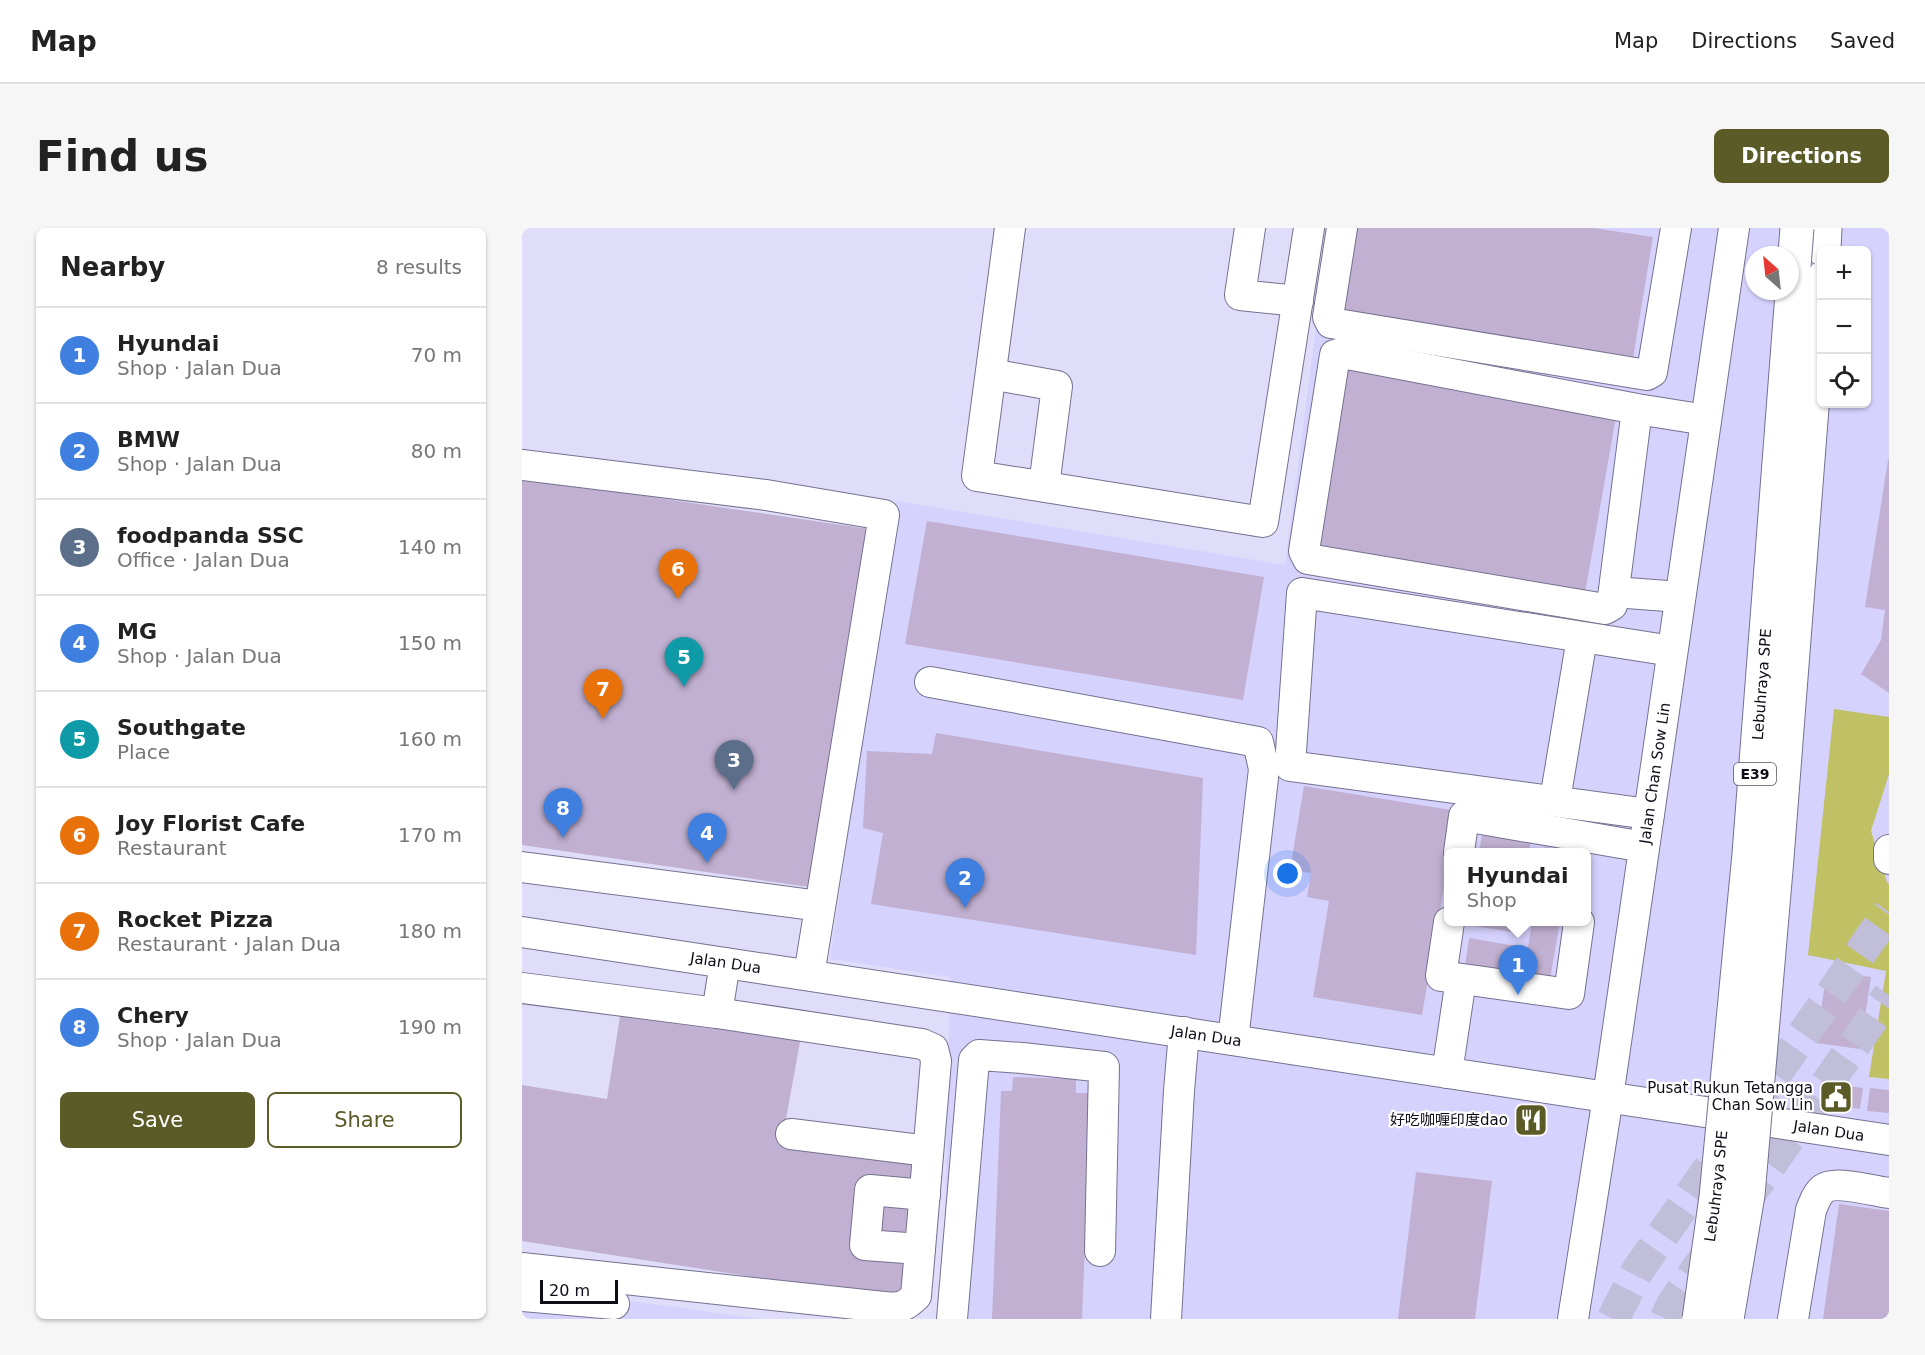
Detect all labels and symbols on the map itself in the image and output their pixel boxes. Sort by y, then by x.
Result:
north arrow [1745,246,1799,300]
pin: 6 [658,550,698,599]
street label: Lebuhraya SPE [1749,628,1775,741]
pin: 5 [664,638,704,687]
pin: 7 [584,670,622,719]
street label: Jalan Chan Sow Lin [1636,701,1674,846]
pin: 3 [714,740,754,790]
road number: E39 [1734,763,1776,785]
pin: 8 [544,788,582,838]
pin: 4 [688,814,726,863]
pin: 2 [946,858,984,908]
your location [1273,859,1302,888]
pin: 1 [1498,946,1538,995]
street label: Jalan Dua [688,949,762,977]
street label: Jalan Dua [1168,1022,1243,1050]
place label: Pusat Rukun Tetangga Chan Sow Lin [1647,1079,1813,1114]
public building icon: Pusat Rukun Tetangga Chan Sow Lin [1818,1079,1854,1115]
restaurant icon: 好吃咖喱印度dao [1513,1102,1549,1138]
place label: 好吃咖喱印度dao [1390,1111,1508,1129]
street label: Jalan Dua [1791,1116,1866,1145]
street label: Lebuhraya SPE [1701,1130,1731,1243]
scale bar [540,1277,618,1304]

